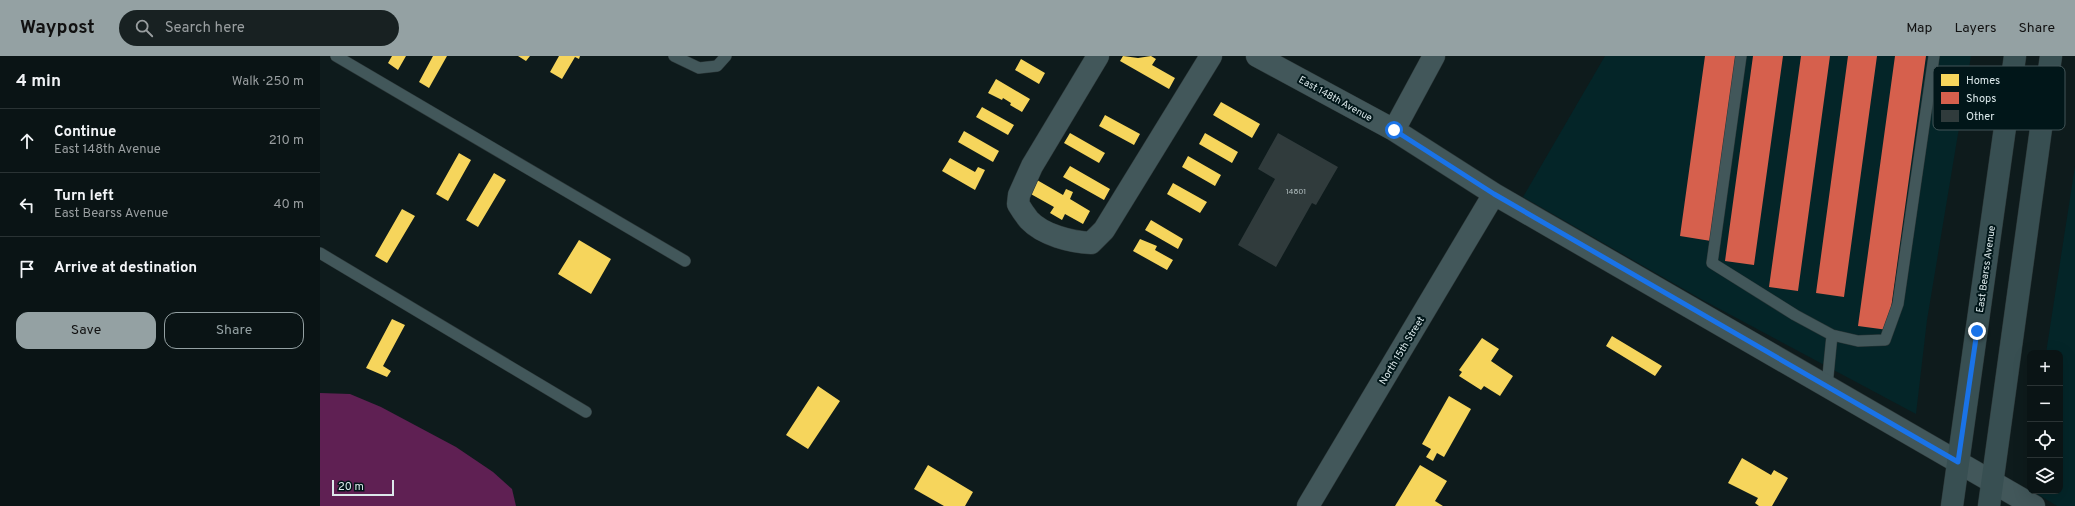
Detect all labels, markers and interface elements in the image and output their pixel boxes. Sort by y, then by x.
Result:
search box [119,10,399,46]
text: Waypost [20,16,95,40]
icon: search [133,17,155,39]
text: Search here [165,19,245,38]
text: Map [1906,20,1932,37]
text: Layers [1954,20,1996,37]
text: Share [2018,20,2055,37]
legend [1933,66,2065,130]
text: 4 min [16,71,61,93]
text: Walk · 250 m [232,74,304,90]
street label: East 148th Avenue [1296,74,1374,125]
text: Homes [1966,74,2000,88]
text: Shops [1966,92,1996,106]
text: Other [1966,110,1995,124]
route start [1385,121,1403,139]
text: Continue [54,123,116,142]
icon: ahead [16,130,38,152]
text: 210 m [269,133,304,149]
text: East 148th Avenue [54,142,161,158]
text: Turn left [54,187,114,206]
house number: 14801 [1286,187,1306,197]
icon: left [16,194,38,216]
text: 40 m [274,197,304,213]
text: East Bearss Avenue [54,206,168,222]
street label: East Bearss Avenue [1974,225,1999,314]
icon: arrive [16,258,38,280]
text: Arrive at destination [54,259,197,278]
button: Save [16,312,156,349]
button: Share [164,312,304,349]
street label: North 15th Street [1377,314,1428,387]
route end [1968,322,1986,340]
map controls [2027,350,2063,494]
button: + [2027,350,2063,386]
button: − [2027,386,2063,422]
button: locate [2027,422,2063,458]
button: layers [2027,458,2063,494]
scale bar [332,478,394,497]
text: 20 m [338,480,364,494]

